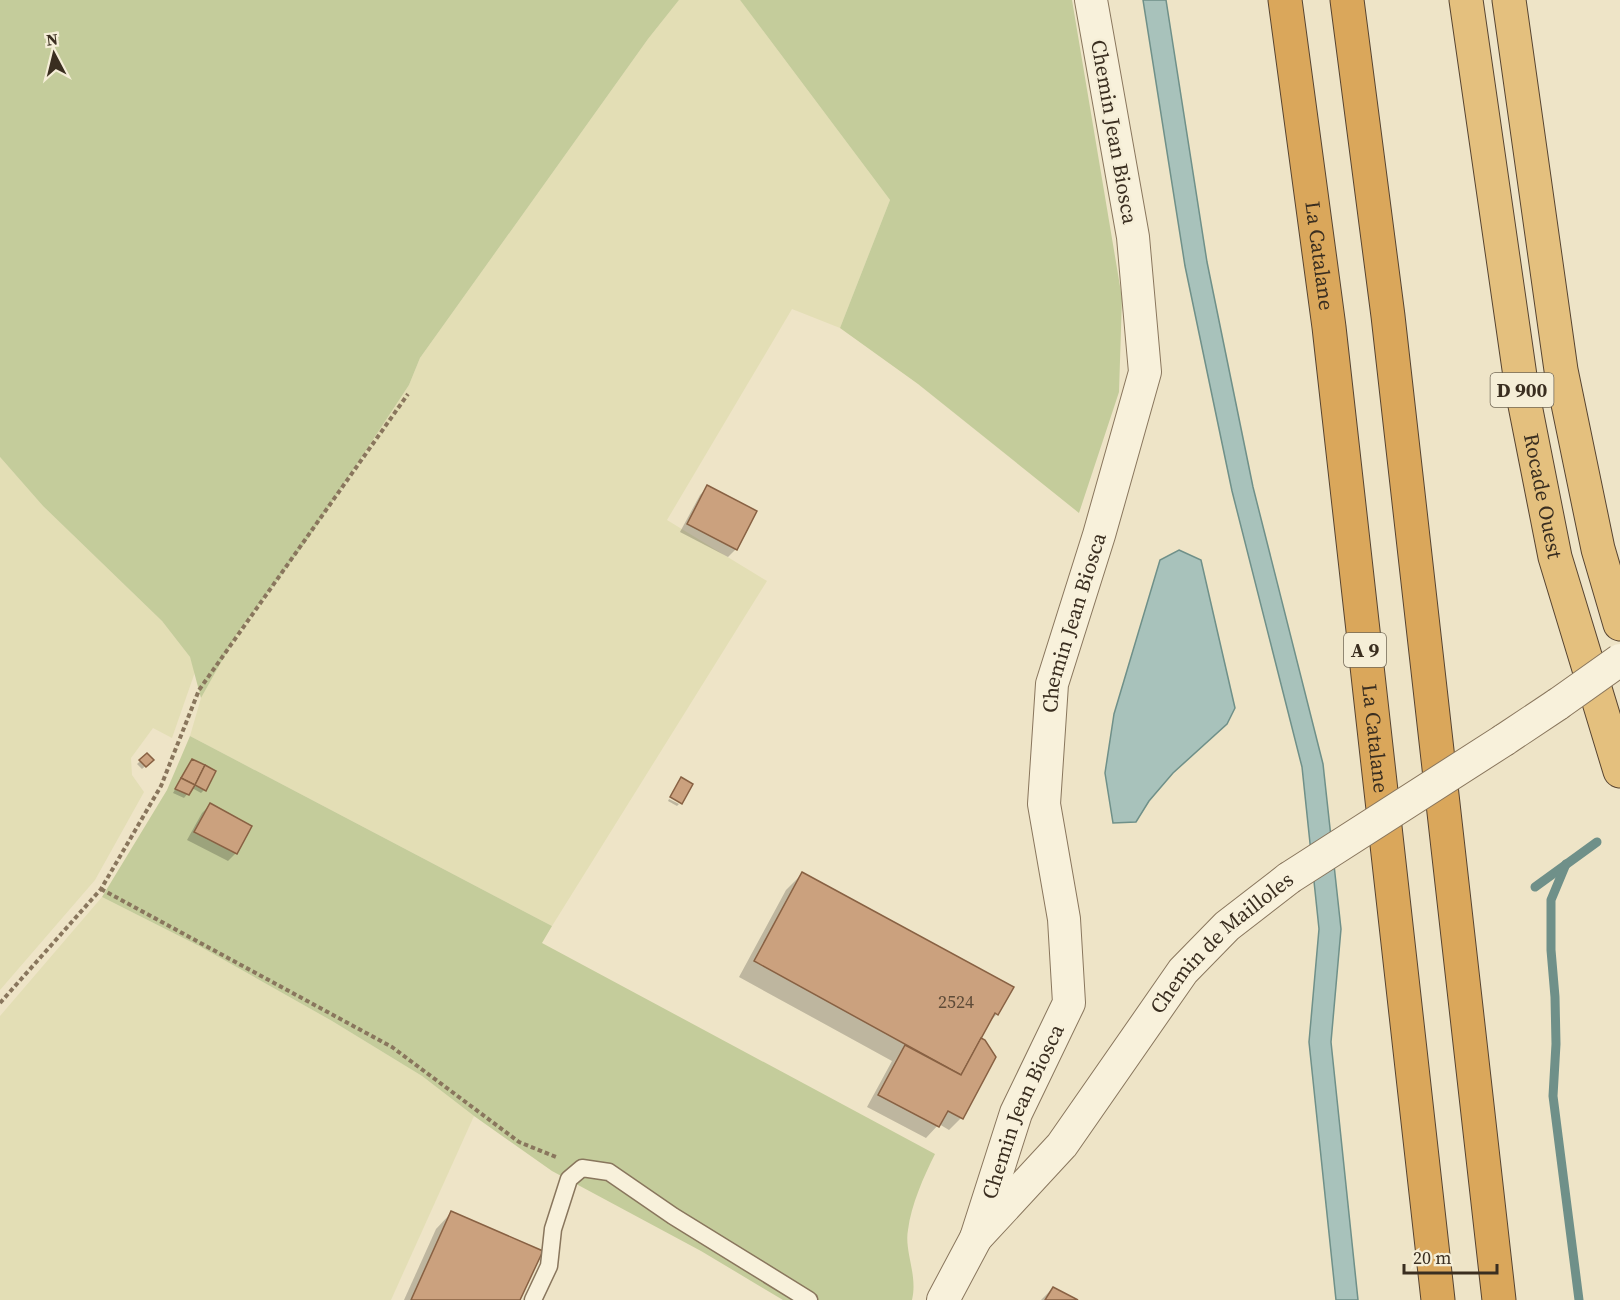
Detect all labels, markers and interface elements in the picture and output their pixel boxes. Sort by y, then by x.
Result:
north arrow [24,24,84,84]
text: N [45,27,60,51]
street label: Chemin Jean Biosca [1084,38,1145,227]
street label: La Catalane [1298,199,1342,312]
road number: D 900 [1490,373,1553,407]
street label: Rocade Ouest [1517,431,1570,561]
street label: Chemin Jean Biosca [1035,529,1113,714]
road number: A 9 [1344,633,1386,667]
street label: La Catalane [1355,682,1396,795]
street label: Chemin de Mailloles [1143,865,1299,1019]
house number: 2524 [938,989,974,1014]
street label: Chemin Jean Biosca [974,1019,1071,1203]
scale bar [1404,1237,1497,1275]
text: 20 m [1413,1245,1451,1270]

